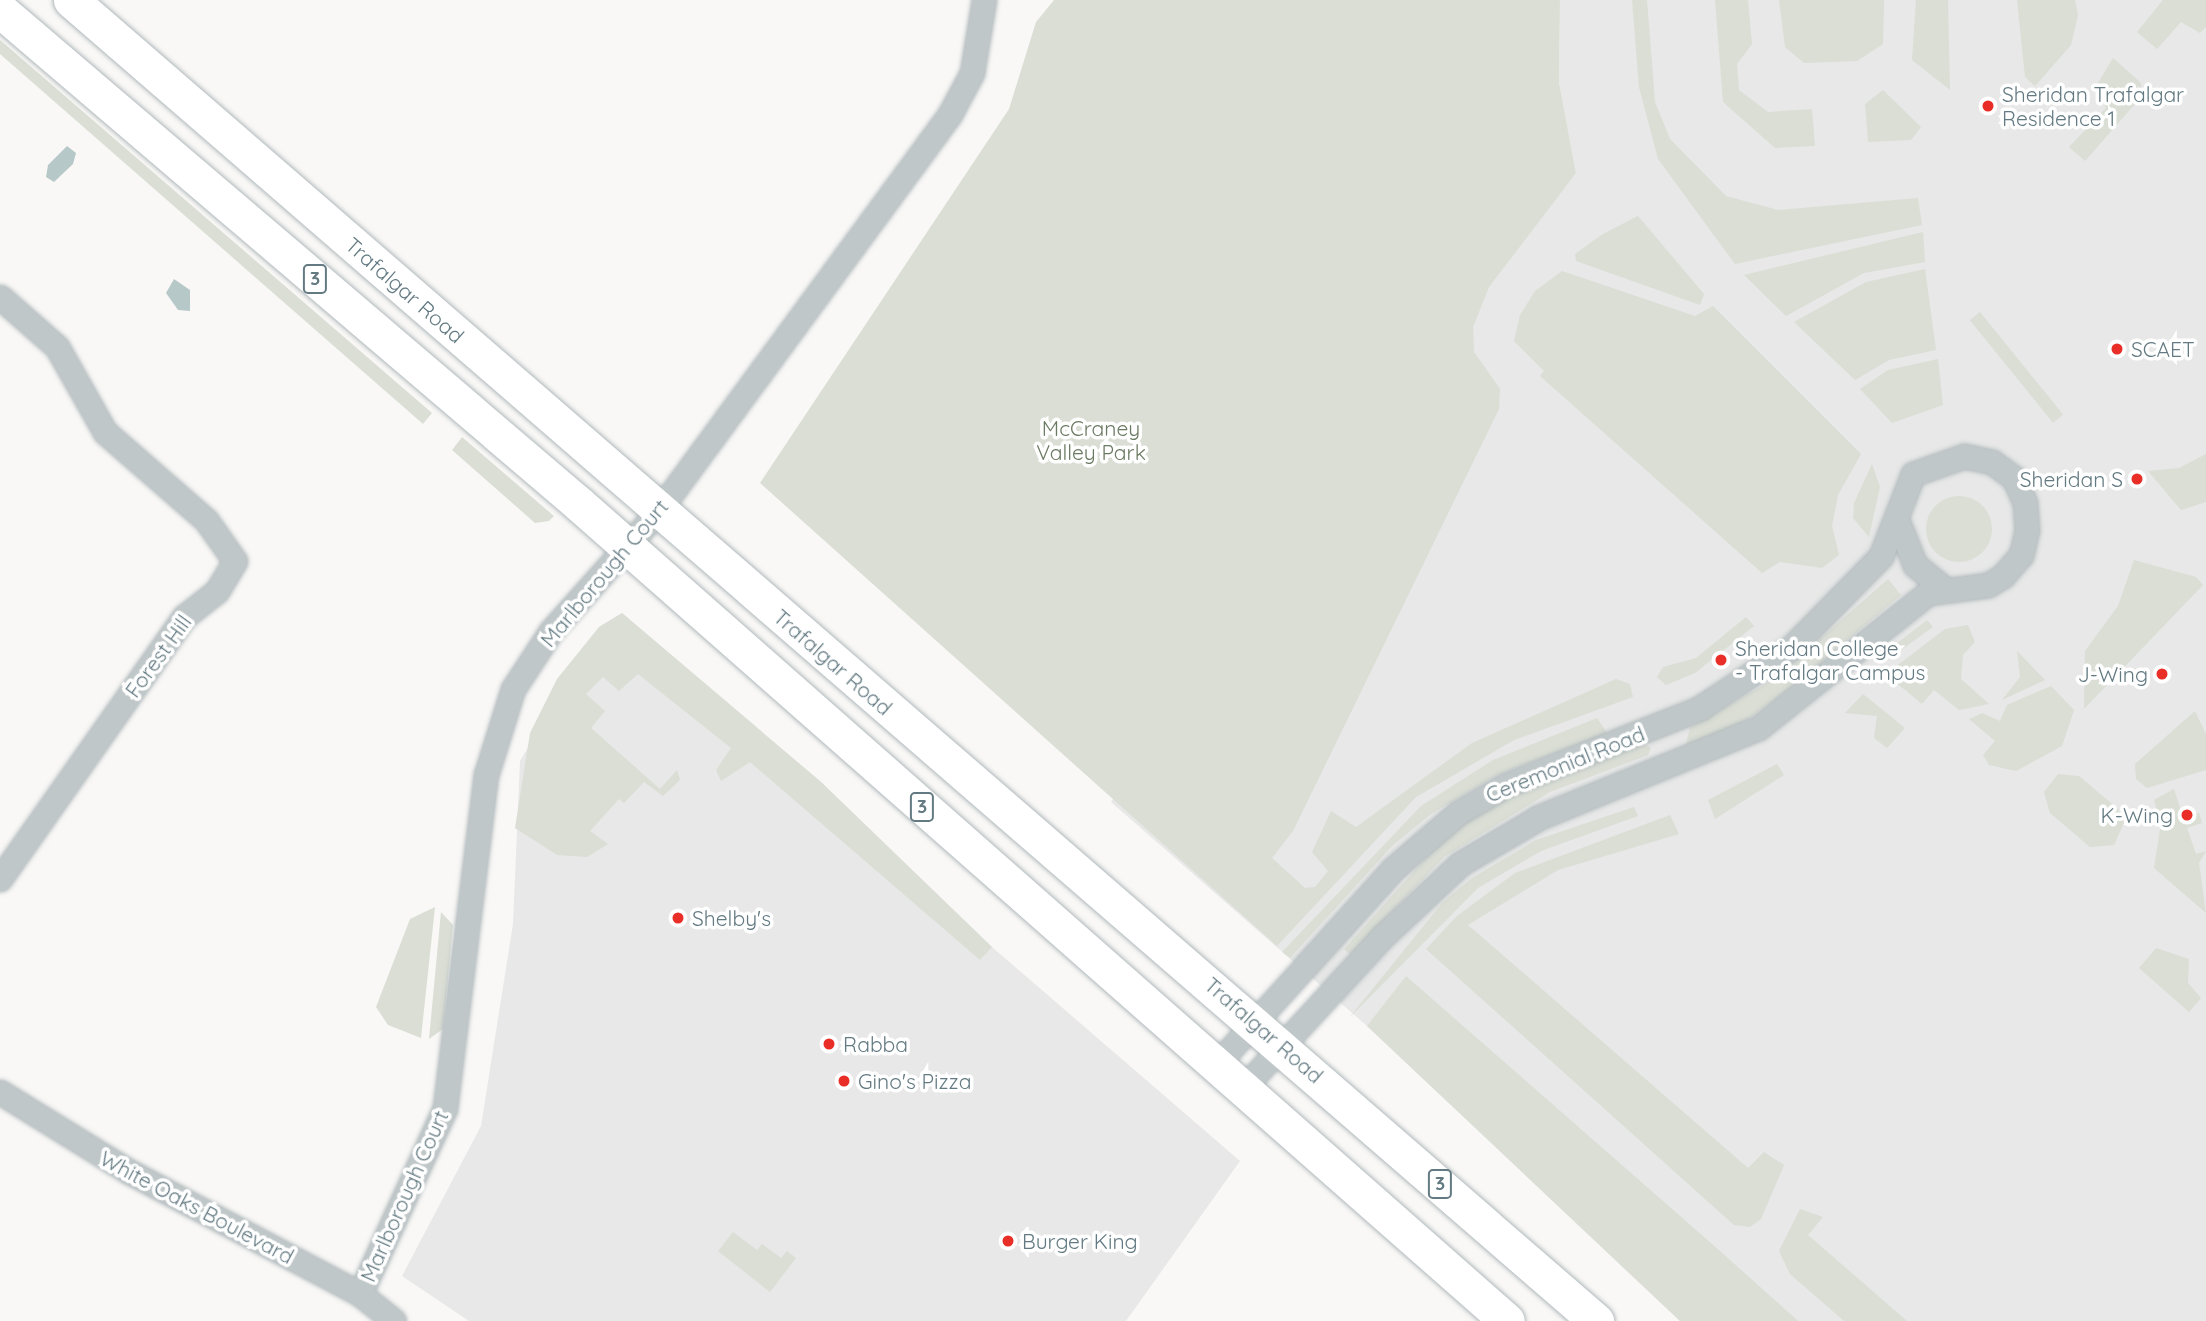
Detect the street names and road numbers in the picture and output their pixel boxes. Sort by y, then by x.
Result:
street label: Trafalgar Road [341,232,469,348]
road number: 3 [303,264,327,294]
street label: Marlborough Court [535,494,673,652]
street label: Trafalgar Road [769,604,897,720]
street label: Forest Hill [120,610,196,702]
street label: Ceremonial Road [1482,721,1648,807]
road number: 3 [910,792,934,822]
street label: Trafalgar Road [1200,972,1328,1088]
street label: Marlborough Court [355,1106,453,1286]
street label: White Oaks Boulevard [96,1145,298,1269]
road number: 3 [1428,1168,1452,1200]

